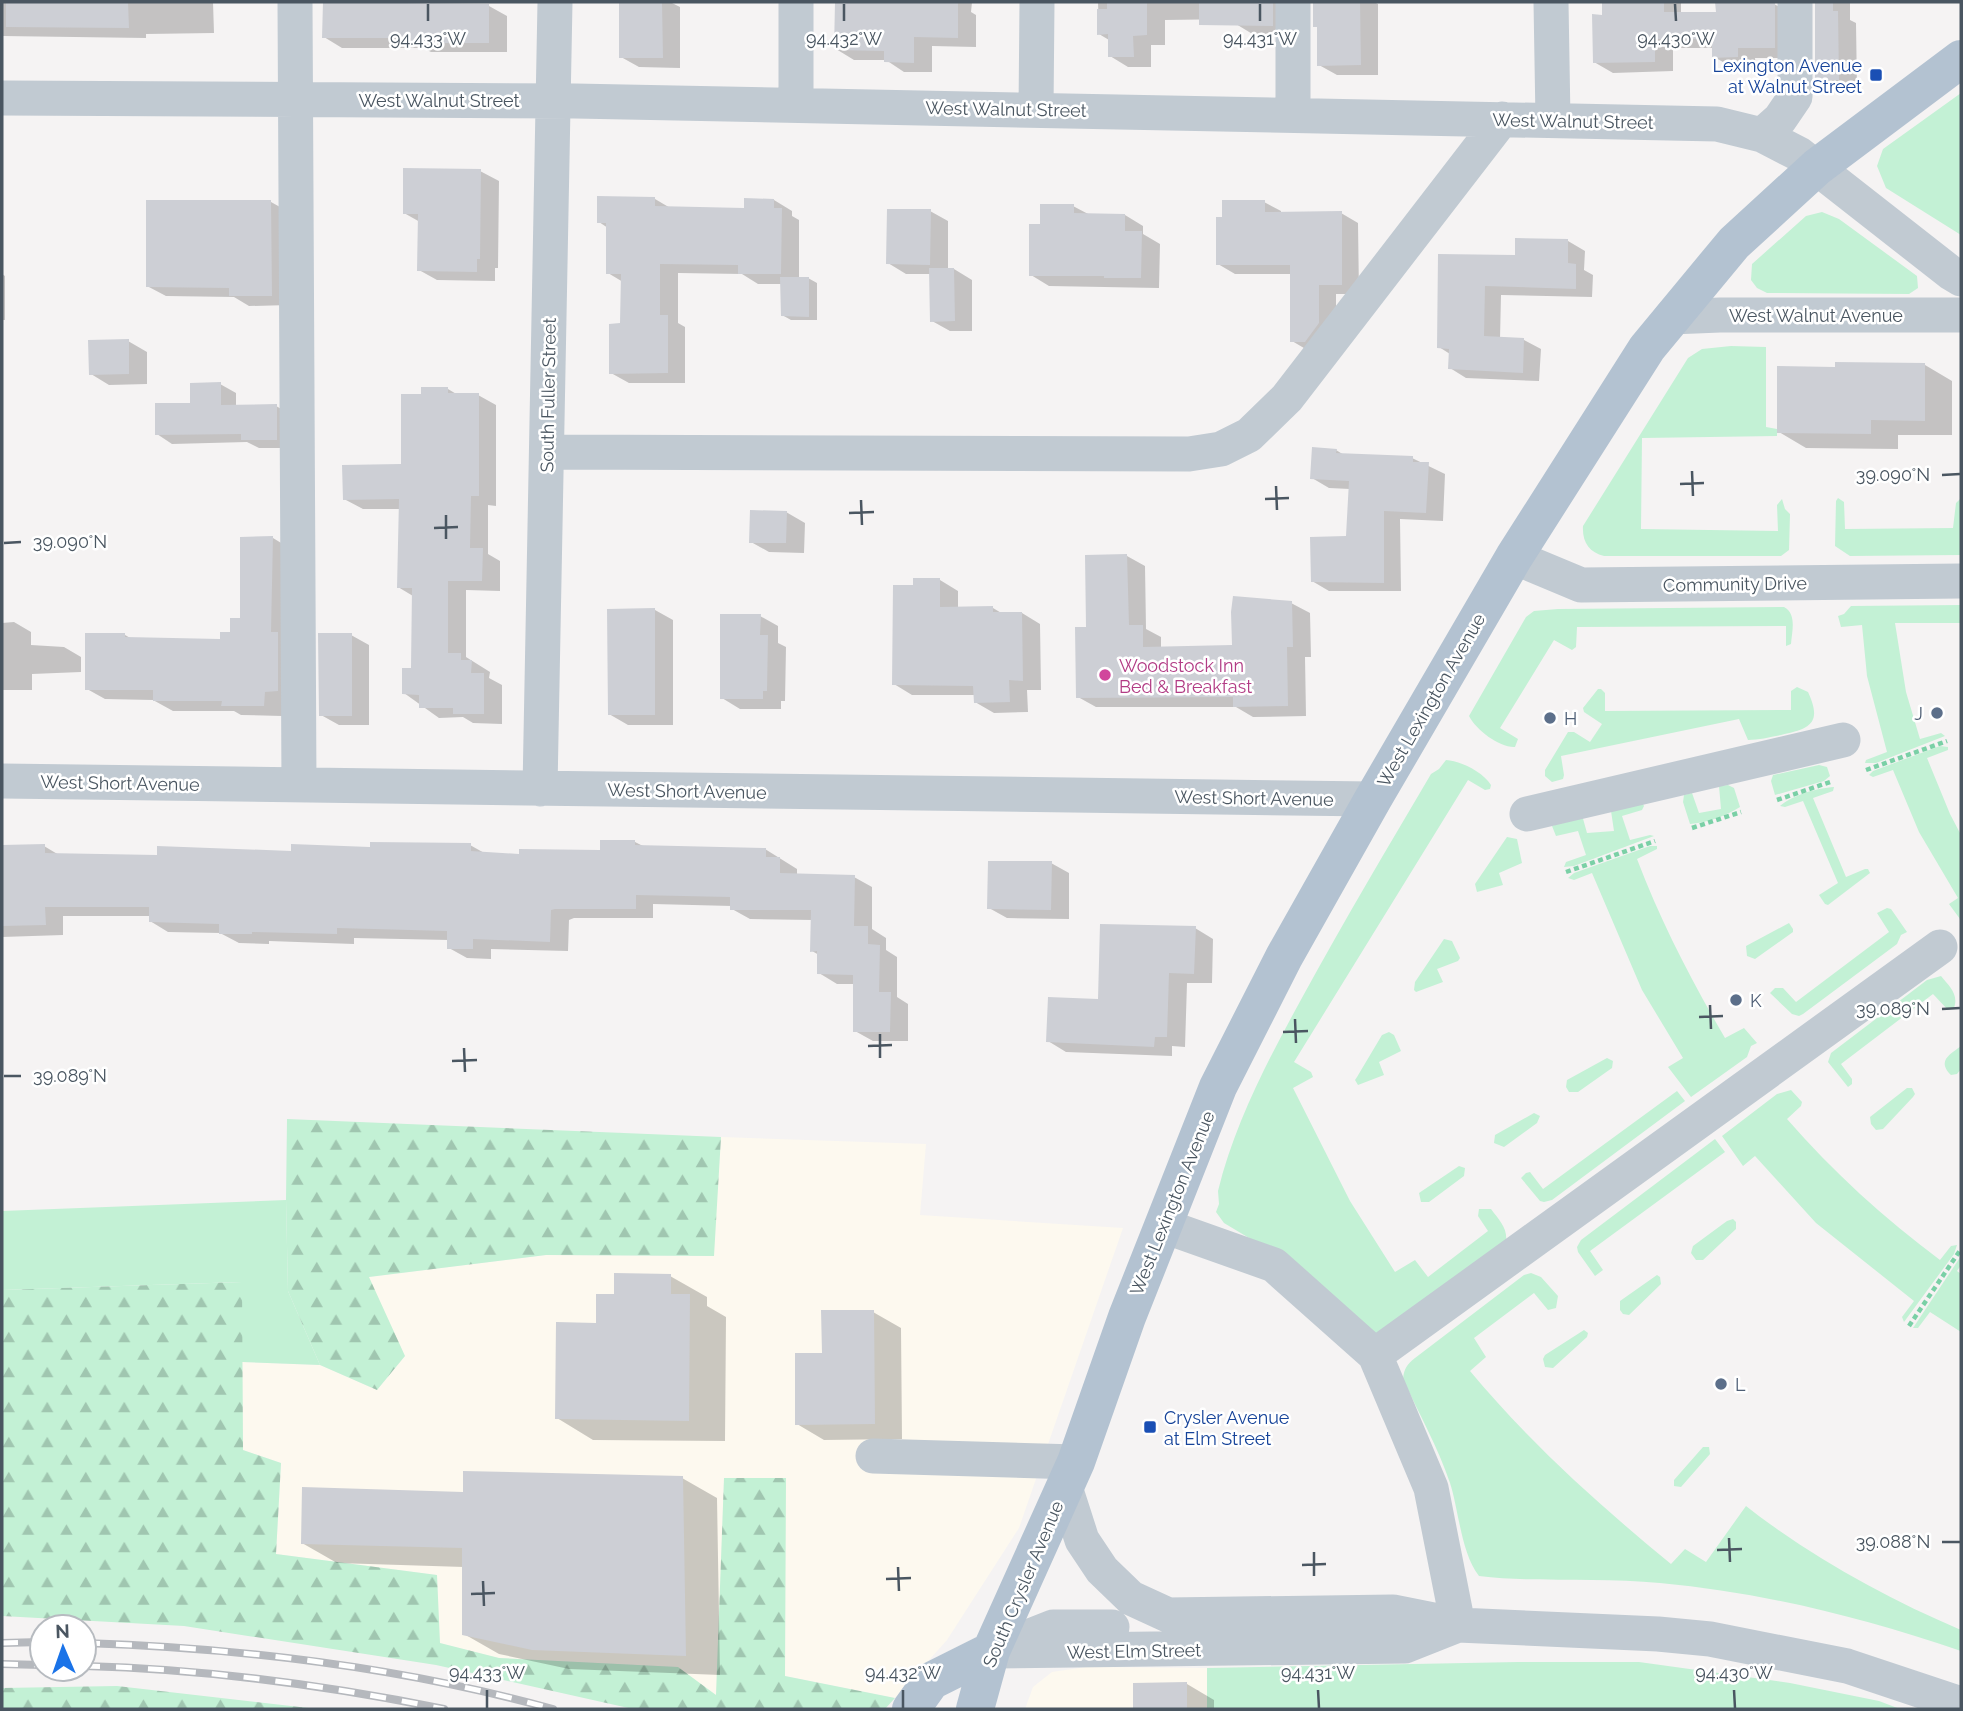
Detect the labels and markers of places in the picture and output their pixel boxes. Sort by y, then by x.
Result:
place label: Lexington Avenue at Walnut Street [1713,55,1862,97]
marker: Lexington Avenue at Walnut Street [1868,67,1884,83]
place label: Woodstock Inn Bed & Breakfast [1119,655,1252,697]
marker: Woodstock Inn Bed & Breakfast [1097,667,1113,683]
place label: J [1914,703,1923,724]
marker: J [1929,705,1945,721]
place label: H [1564,708,1577,729]
marker: H [1542,710,1558,726]
place label: K [1750,990,1762,1011]
marker: K [1728,992,1744,1008]
place label: L [1735,1374,1746,1395]
marker: L [1713,1376,1729,1392]
place label: Crysler Avenue at Elm Street [1164,1407,1290,1449]
marker: Crysler Avenue at Elm Street [1142,1419,1158,1435]

